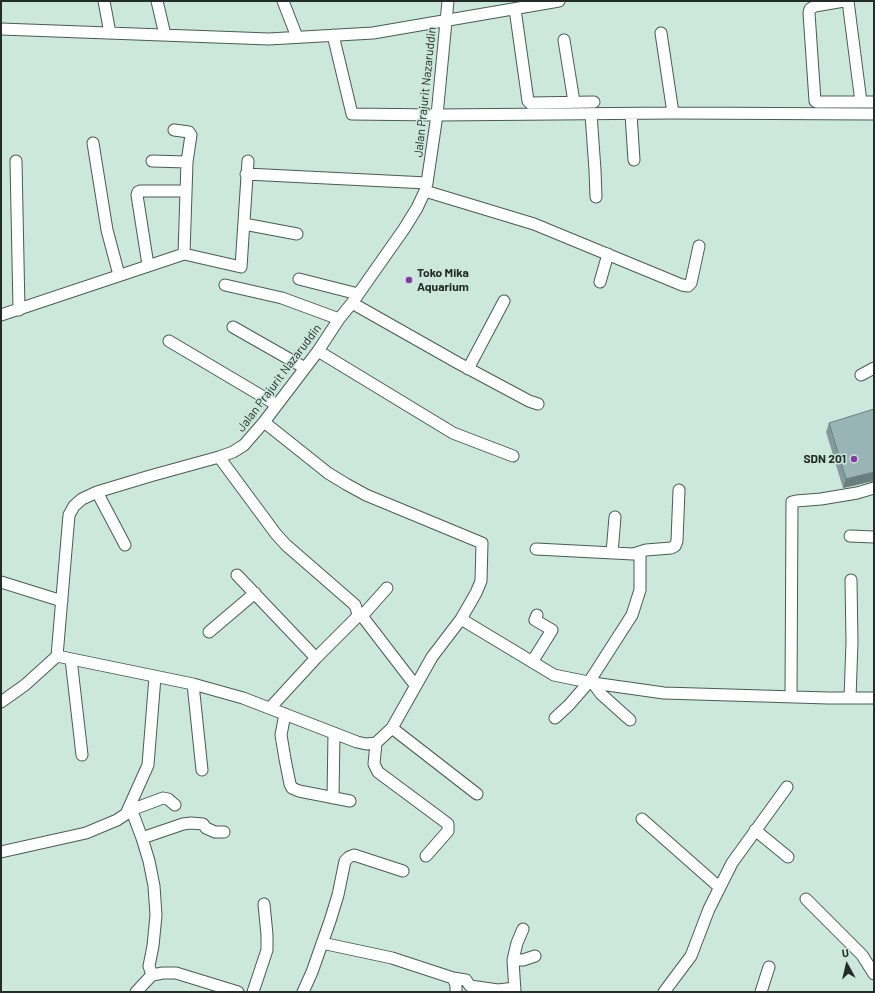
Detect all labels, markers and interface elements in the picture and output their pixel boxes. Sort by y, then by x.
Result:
street label: Jalan Prajurit Nazaruddin [411,26,439,158]
place label: Toko Mika Aquarium [417,266,469,294]
marker: Toko Mika Aquarium [404,275,414,285]
street label: Jalan Prajurit Nazaruddin [234,321,324,435]
place label: SDN 201 [803,452,846,466]
marker: SDN 201 [849,454,859,464]
north arrow [827,945,867,985]
text: U [841,946,850,960]

